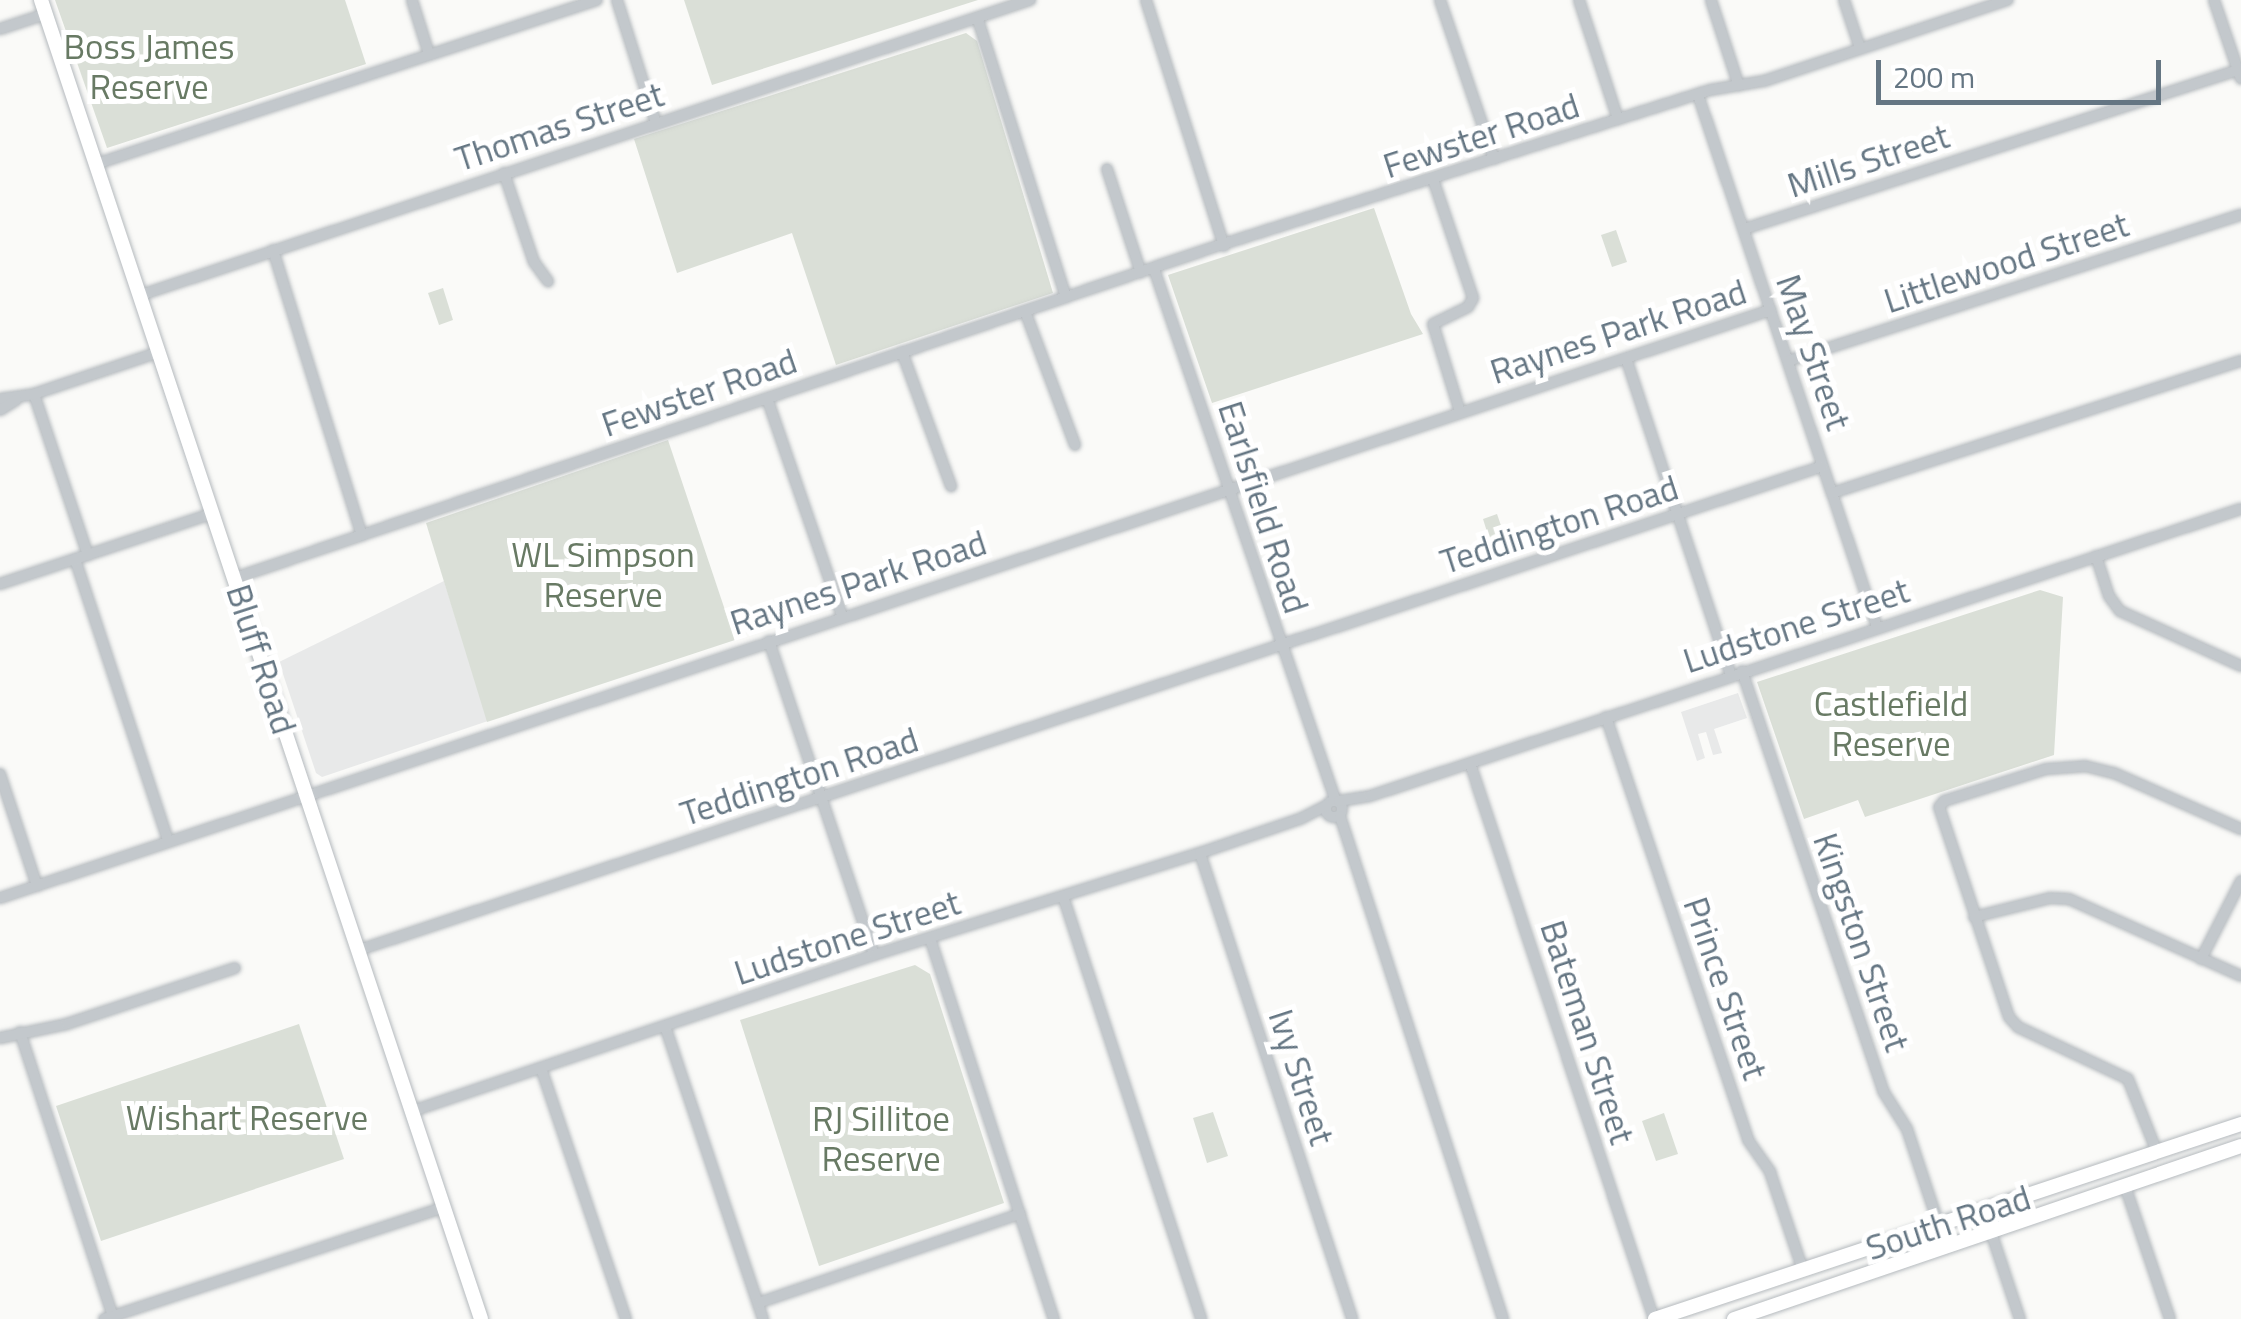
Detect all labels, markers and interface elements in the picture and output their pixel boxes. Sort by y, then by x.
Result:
park label: Boss James Reserve [63,25,235,107]
scale bar [1881,40,2166,102]
text: 200 m [1893,54,1975,100]
street label: Thomas Street [449,73,669,179]
street label: Fewster Road [1378,84,1584,186]
street label: Mills Street [1782,114,1954,206]
street label: Littlewood Street [1878,203,2134,321]
street label: May Street [1768,269,1860,435]
street label: Raynes Park Road [1485,270,1751,392]
street label: Fewster Road [596,339,802,445]
street label: Earlsfield Road [1210,396,1318,618]
street label: Teddington Road [1435,466,1683,582]
street label: Raynes Park Road [725,521,991,643]
park label: WL Simpson Reserve [511,533,695,615]
street label: Ludstone Street [1678,569,1914,681]
street label: Bluff Road [218,579,306,739]
park label: Castlefield Reserve [1814,682,1968,764]
street label: Teddington Road [675,718,923,834]
street label: Kingston Street [1805,827,1919,1057]
street label: Ludstone Street [729,881,965,993]
street label: Prince Street [1675,891,1777,1085]
street label: Bateman Street [1532,915,1644,1149]
street label: Ivy Street [1260,1004,1344,1150]
park label: Wishart Reserve [126,1096,368,1138]
park label: RJ Sillitoe Reserve [812,1097,950,1179]
street label: South Road [1860,1176,2036,1268]

